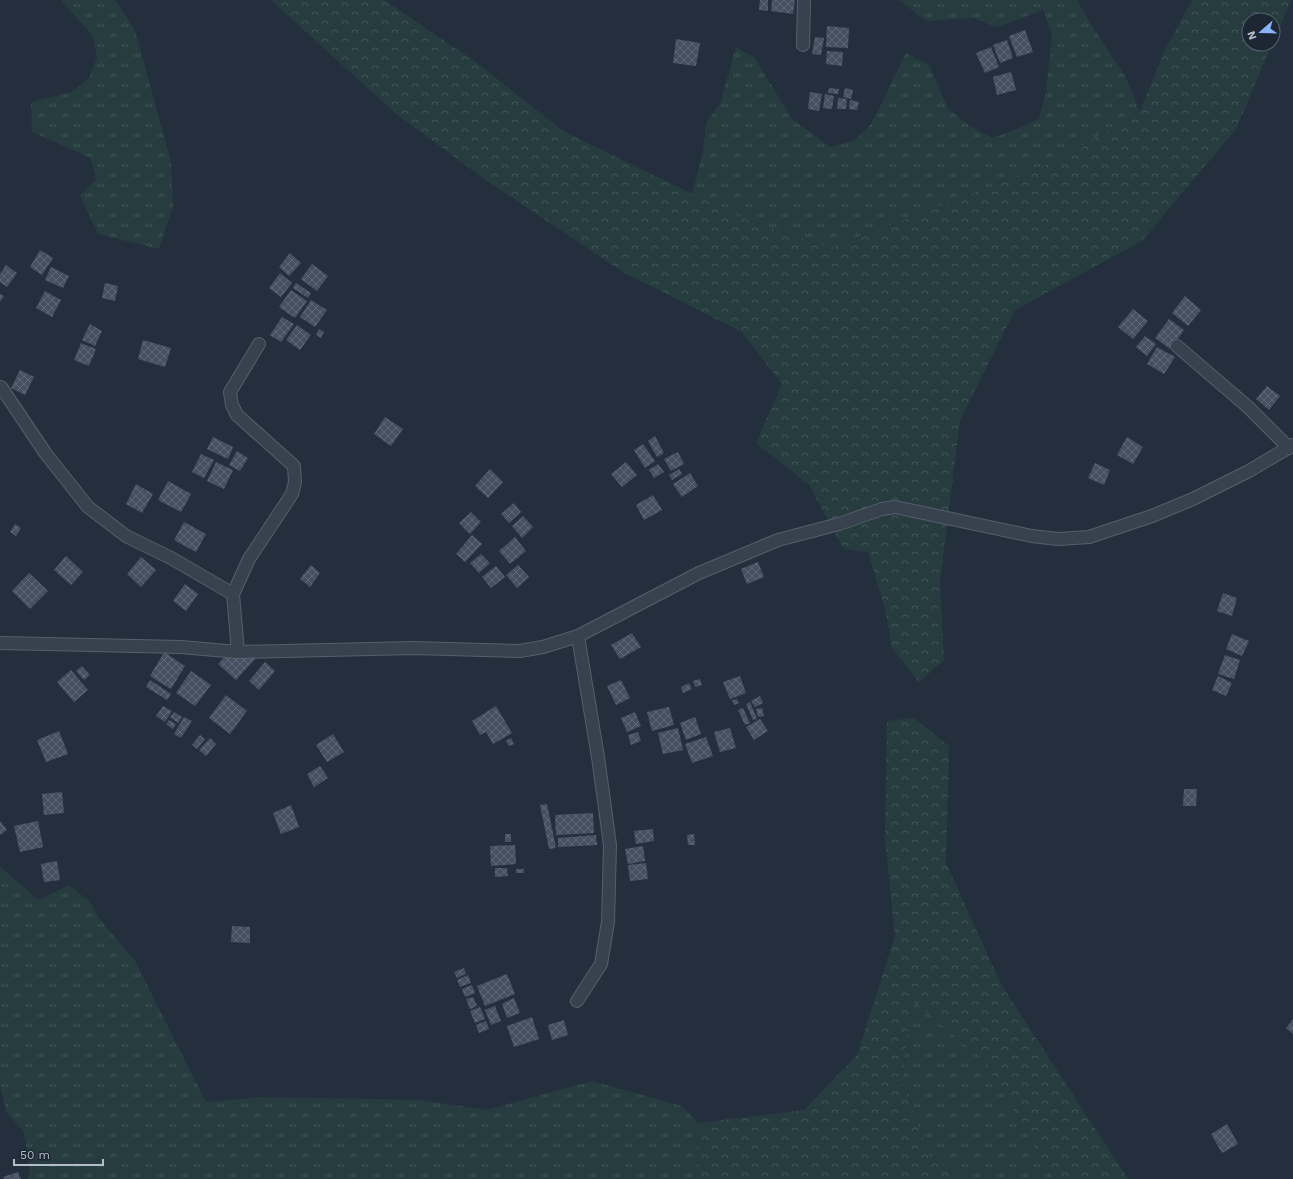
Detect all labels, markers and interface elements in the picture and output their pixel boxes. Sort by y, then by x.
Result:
north arrow [1241,12,1281,52]
text: N [1245,29,1260,41]
scale bar [14,1141,103,1167]
text: 50 m [20,1148,50,1162]

